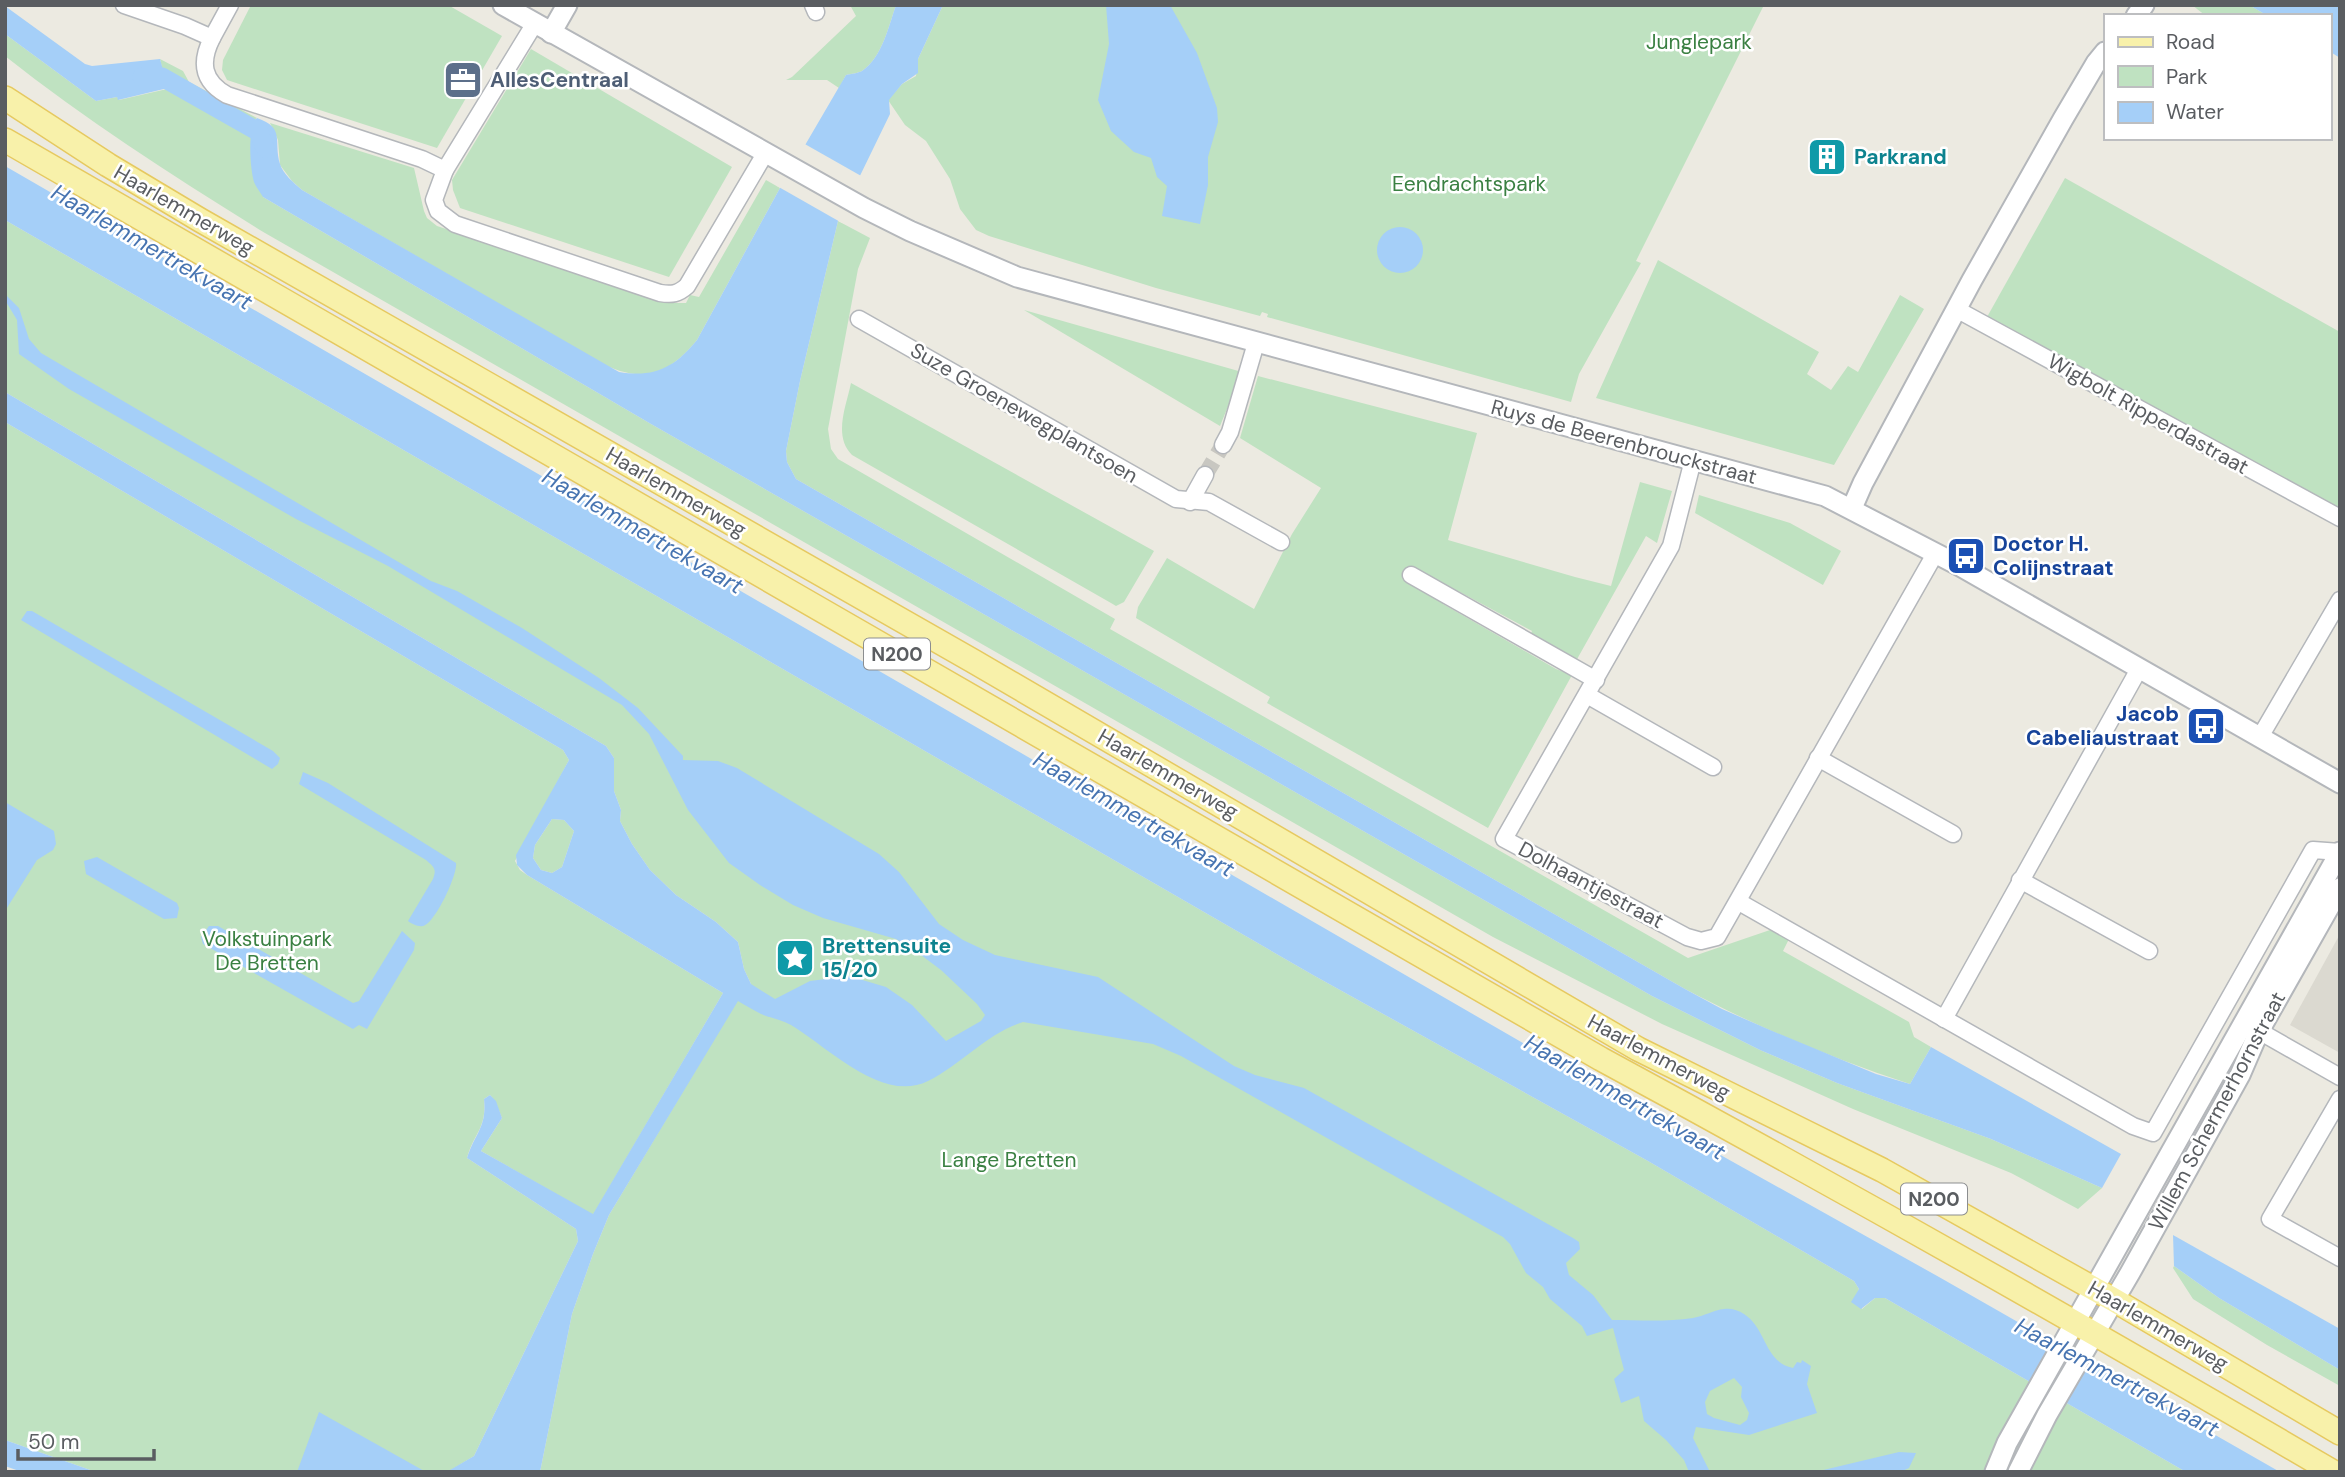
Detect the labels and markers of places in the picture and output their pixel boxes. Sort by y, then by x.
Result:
office icon: AllesCentraal [442,59,484,101]
place label: AllesCentraal [490,66,629,94]
building icon: Parkrand [1806,136,1848,178]
place label: Parkrand [1854,143,1947,171]
place label: Doctor H. Colijnstraat [1993,530,2114,582]
bus stop icon: Doctor H. Colijnstraat [1945,535,1987,577]
place label: Jacob Cabeliaustraat [2026,700,2179,752]
bus stop icon: Jacob Cabeliaustraat [2185,705,2227,747]
place label: Brettensuite 15/20 [822,932,951,984]
place icon: Brettensuite 15/20 [774,937,816,979]

